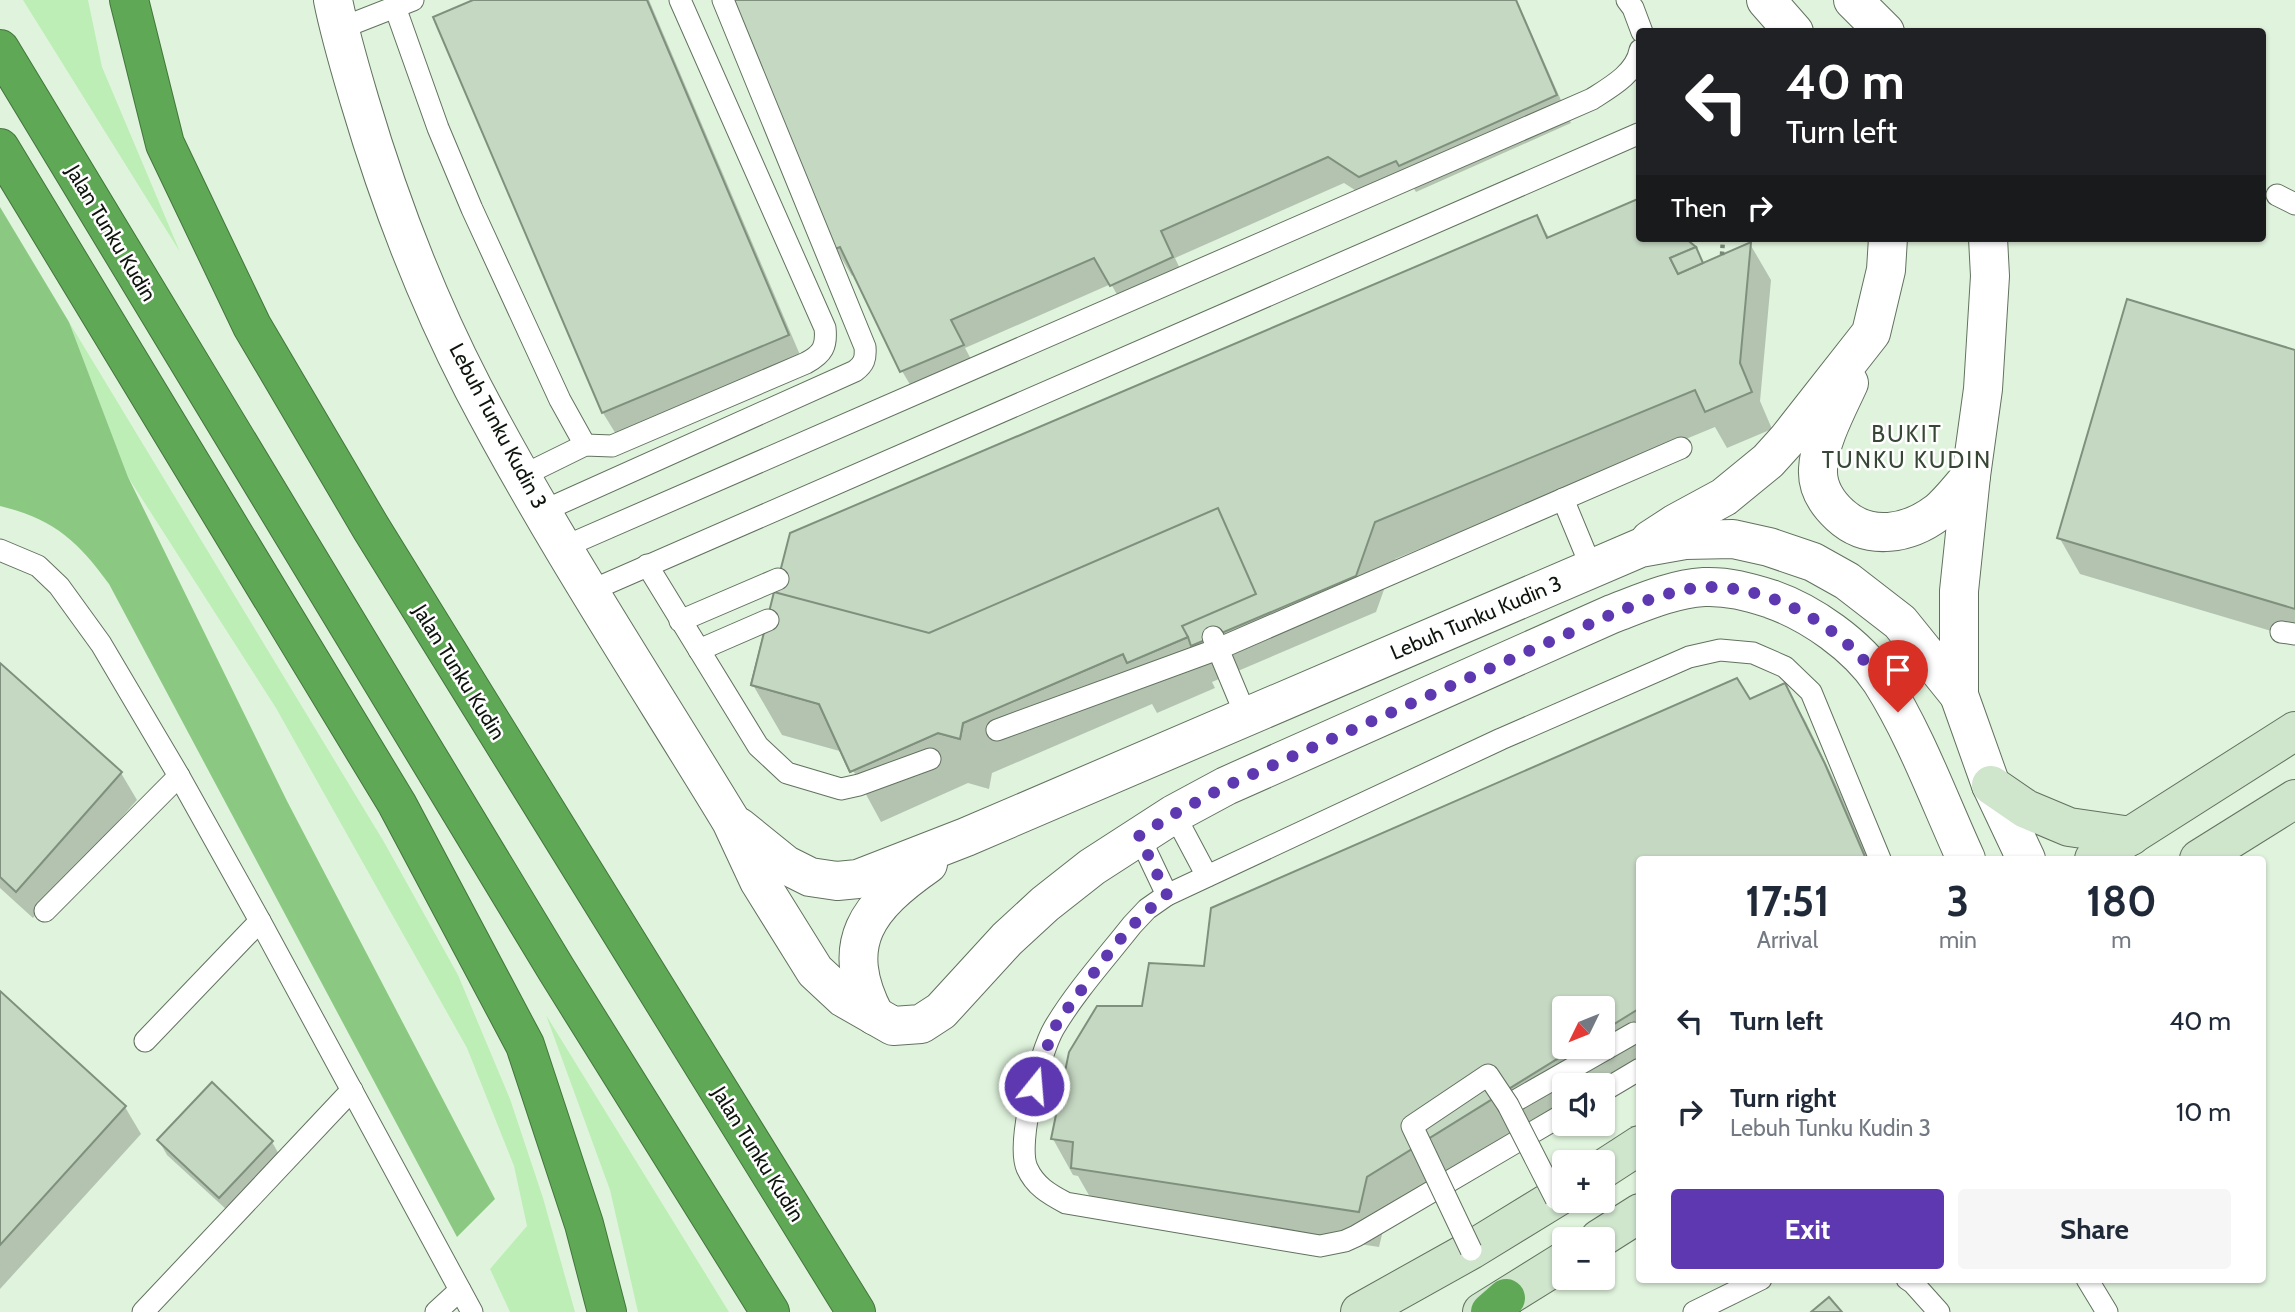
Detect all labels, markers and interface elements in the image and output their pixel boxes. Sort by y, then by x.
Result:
text: 40 m [1786,52,1905,111]
icon: left [1671,56,1762,147]
text: Turn left [1786,112,1897,151]
street label: Jalan Tunku Kudin [60,159,162,305]
icon: right [1741,189,1779,227]
text: Then [1671,192,1727,224]
street label: Lebuh Tunku Kudin 3 [444,339,553,513]
district label: BUKIT TUNKU KUDIN [1822,420,1992,474]
street label: Lebuh Tunku Kudin 3 [1387,570,1565,665]
street label: Jalan Tunku Kudin [407,599,511,744]
pin [1868,640,1928,712]
icon: arrive [1879,651,1917,689]
text: 17:51 [1745,875,1830,927]
text: 3 [1947,875,1969,927]
text: 180 [2086,875,2157,927]
text: Arrival [1757,926,1818,954]
text: min [1939,926,1977,954]
text: m [2111,926,2131,954]
north arrow [1552,996,1615,1059]
map controls [1552,996,1615,1290]
icon: left [1671,1002,1709,1040]
text: Turn left [1730,1005,1823,1037]
text: 40 m [2169,1005,2231,1037]
position arrow [997,1049,1071,1123]
button: sound [1552,1073,1615,1136]
street label: Jalan Tunku Kudin [706,1081,810,1226]
text: Turn right [1730,1082,1836,1114]
icon: right [1671,1093,1709,1131]
text: 10 m [2176,1096,2231,1128]
text: Lebuh Tunku Kudin 3 [1730,1114,1931,1142]
button: + [1552,1150,1615,1213]
button: Exit [1671,1189,1944,1269]
button: Share [1958,1189,2231,1269]
button: − [1552,1227,1615,1290]

